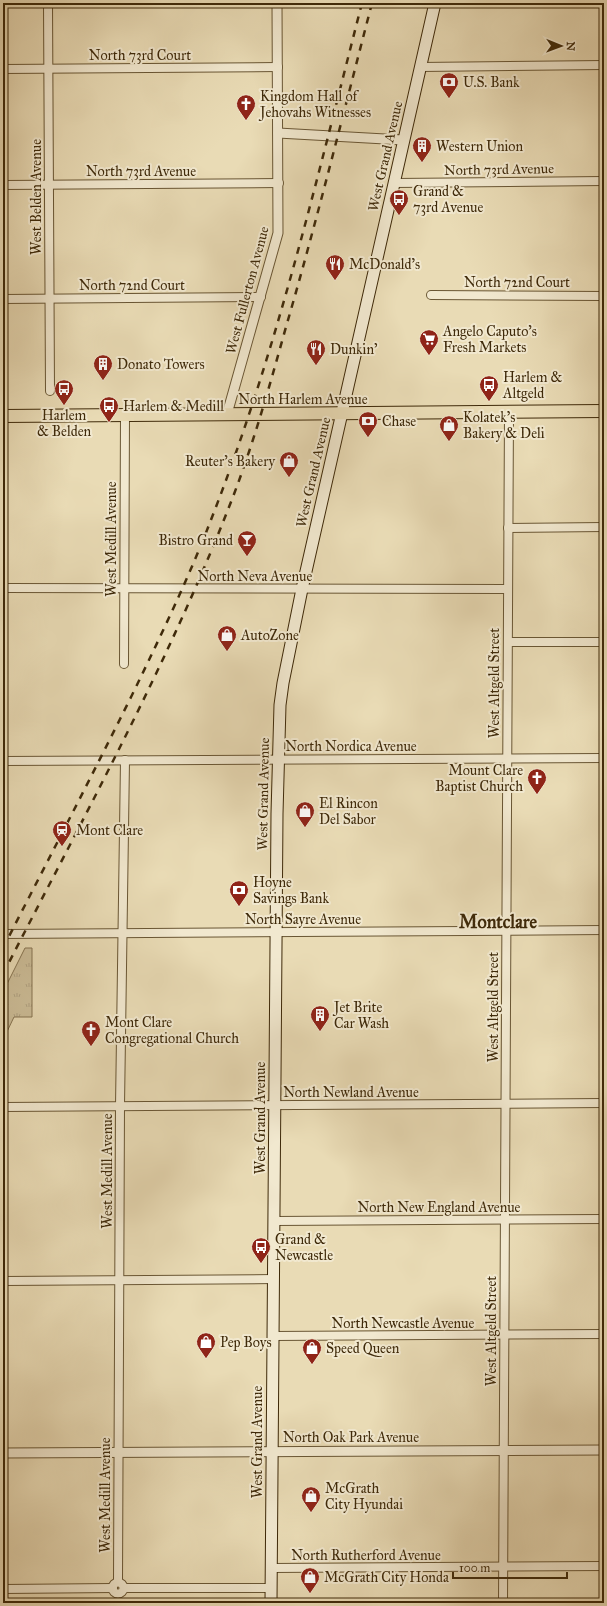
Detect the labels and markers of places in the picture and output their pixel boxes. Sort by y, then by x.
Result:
bank icon: U.S. Bank [438,71,460,99]
place label: U.S. Bank [463,74,520,91]
place label: Kingdom Hall of Jehovahs Witnesses [258,88,371,122]
church icon: Kingdom Hall of Jehovahs Witnesses [235,93,257,121]
building icon: Western Union [411,135,433,163]
place label: Western Union [436,138,524,155]
place label: Grand & 73rd Avenue [413,183,484,216]
bus stop icon: Grand & 73rd Avenue [388,188,410,216]
restaurant icon: McDonald's [324,253,346,281]
place label: McDonald's [349,256,420,273]
place label: Angelo Caputo's Fresh Markets [442,323,537,356]
supermarket icon: Angelo Caputo's Fresh Markets [418,328,440,356]
restaurant icon: Dunkin' [305,338,327,366]
place label: Dunkin' [330,341,378,358]
building icon: Donato Towers [92,353,114,381]
place label: Donato Towers [117,356,205,373]
place label: Harlem & Altgeld [502,369,563,402]
bus stop icon: Harlem & Altgeld [478,374,500,402]
bus stop icon: Harlem & Belden [53,378,75,406]
bus stop icon: Harlem & Medill [98,395,120,423]
place label: Harlem & Medill [123,398,224,415]
place label: Harlem & Belden [37,407,91,440]
place label: Kolatek’s Bakery & Deli [463,409,545,442]
bank icon: Chase [357,410,379,438]
place label: Chase [382,413,416,430]
shop icon: Kolatek’s Bakery & Deli [438,414,460,442]
shop icon: Reuter’s Bakery [278,450,300,478]
place label: Reuter’s Bakery [185,453,275,470]
bar icon: Bistro Grand [236,529,258,557]
place label: Bistro Grand [159,532,233,549]
shop icon: AutoZone [216,624,238,652]
place label: AutoZone [240,627,299,644]
place label: Mount Clare Baptist Church [435,762,523,795]
church icon: Mount Clare Baptist Church [526,767,548,795]
place label: El Rincon Del Sabor [319,795,378,828]
shop icon: El Rincon Del Sabor [294,800,316,828]
station icon: Mont Clare [51,819,73,847]
place label: Mont Clare [76,822,143,839]
place label: Hoyne Savings Bank [253,874,329,907]
bank icon: Hoyne Savings Bank [228,879,250,907]
place label: Jet Brite Car Wash [332,999,389,1032]
building icon: Jet Brite Car Wash [309,1004,331,1032]
place label: Mont Clare Congregational Church [105,1014,239,1047]
church icon: Mont Clare Congregational Church [80,1019,102,1047]
place label: Grand & Newcastle [275,1231,333,1264]
bus stop icon: Grand & Newcastle [250,1236,272,1264]
shop icon: Pep Boys [195,1331,217,1359]
place label: Pep Boys [220,1334,271,1351]
shop icon: Speed Queen [301,1337,323,1365]
place label: Speed Queen [326,1340,400,1357]
place label: McGrath City Hyundai [325,1480,403,1513]
shop icon: McGrath City Hyundai [300,1485,322,1513]
shop icon: McGrath City Honda [299,1566,321,1594]
place label: McGrath City Honda [324,1569,449,1586]

